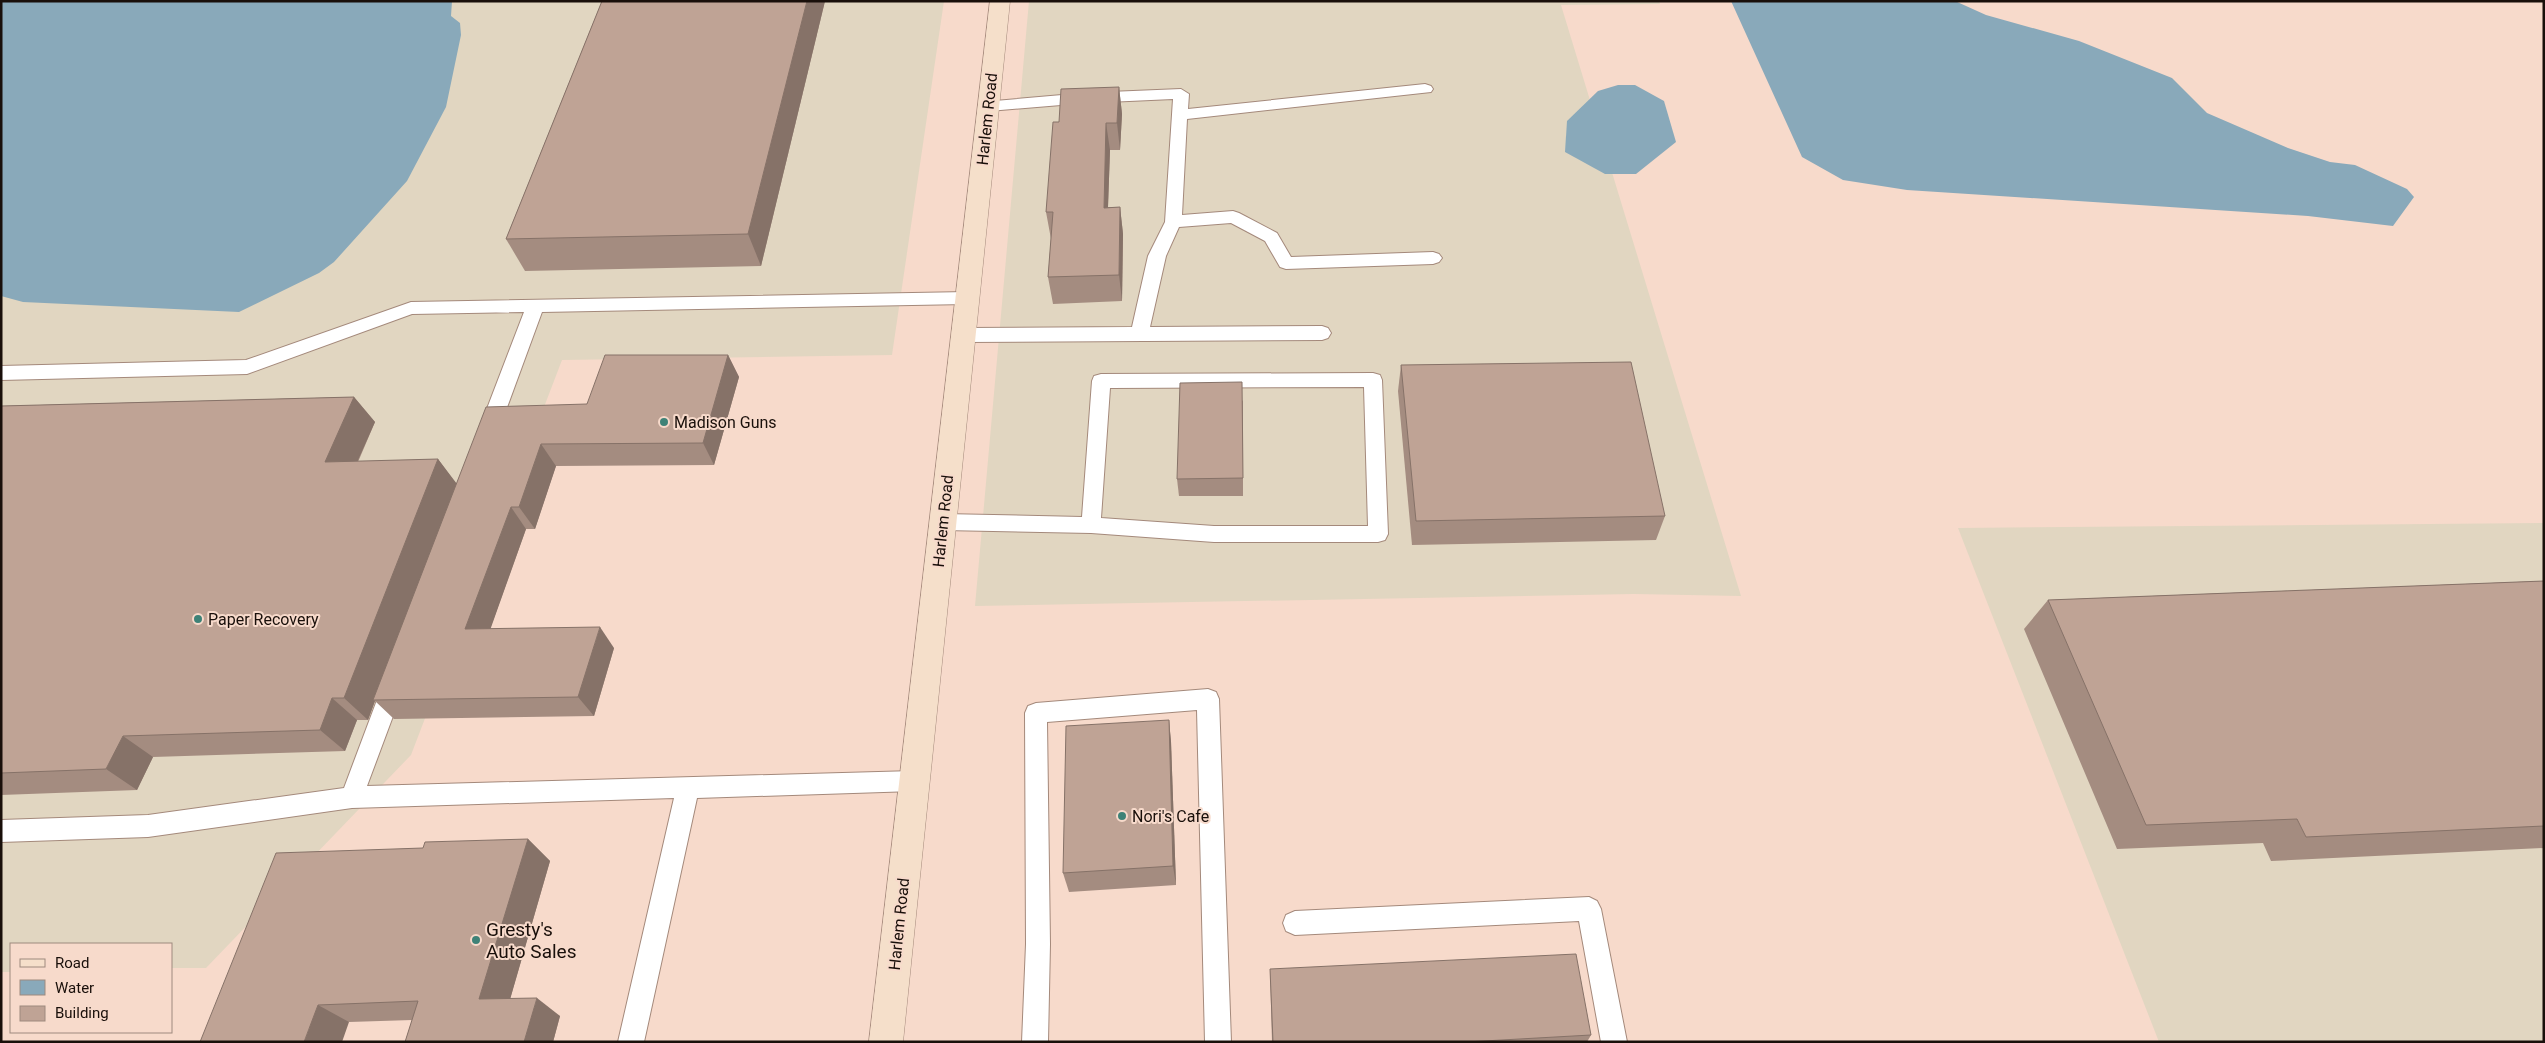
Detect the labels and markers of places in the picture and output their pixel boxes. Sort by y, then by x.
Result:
place label: Madison Guns [674,413,777,432]
marker: Madison Guns [658,416,670,428]
place label: Paper Recovery [208,610,319,629]
marker: Paper Recovery [192,613,204,625]
place label: Nori's Cafe [1132,807,1209,826]
marker: Nori's Cafe [1116,810,1128,822]
place label: Gresty's Auto Sales [486,918,576,963]
marker: Gresty's Auto Sales [470,934,482,946]

